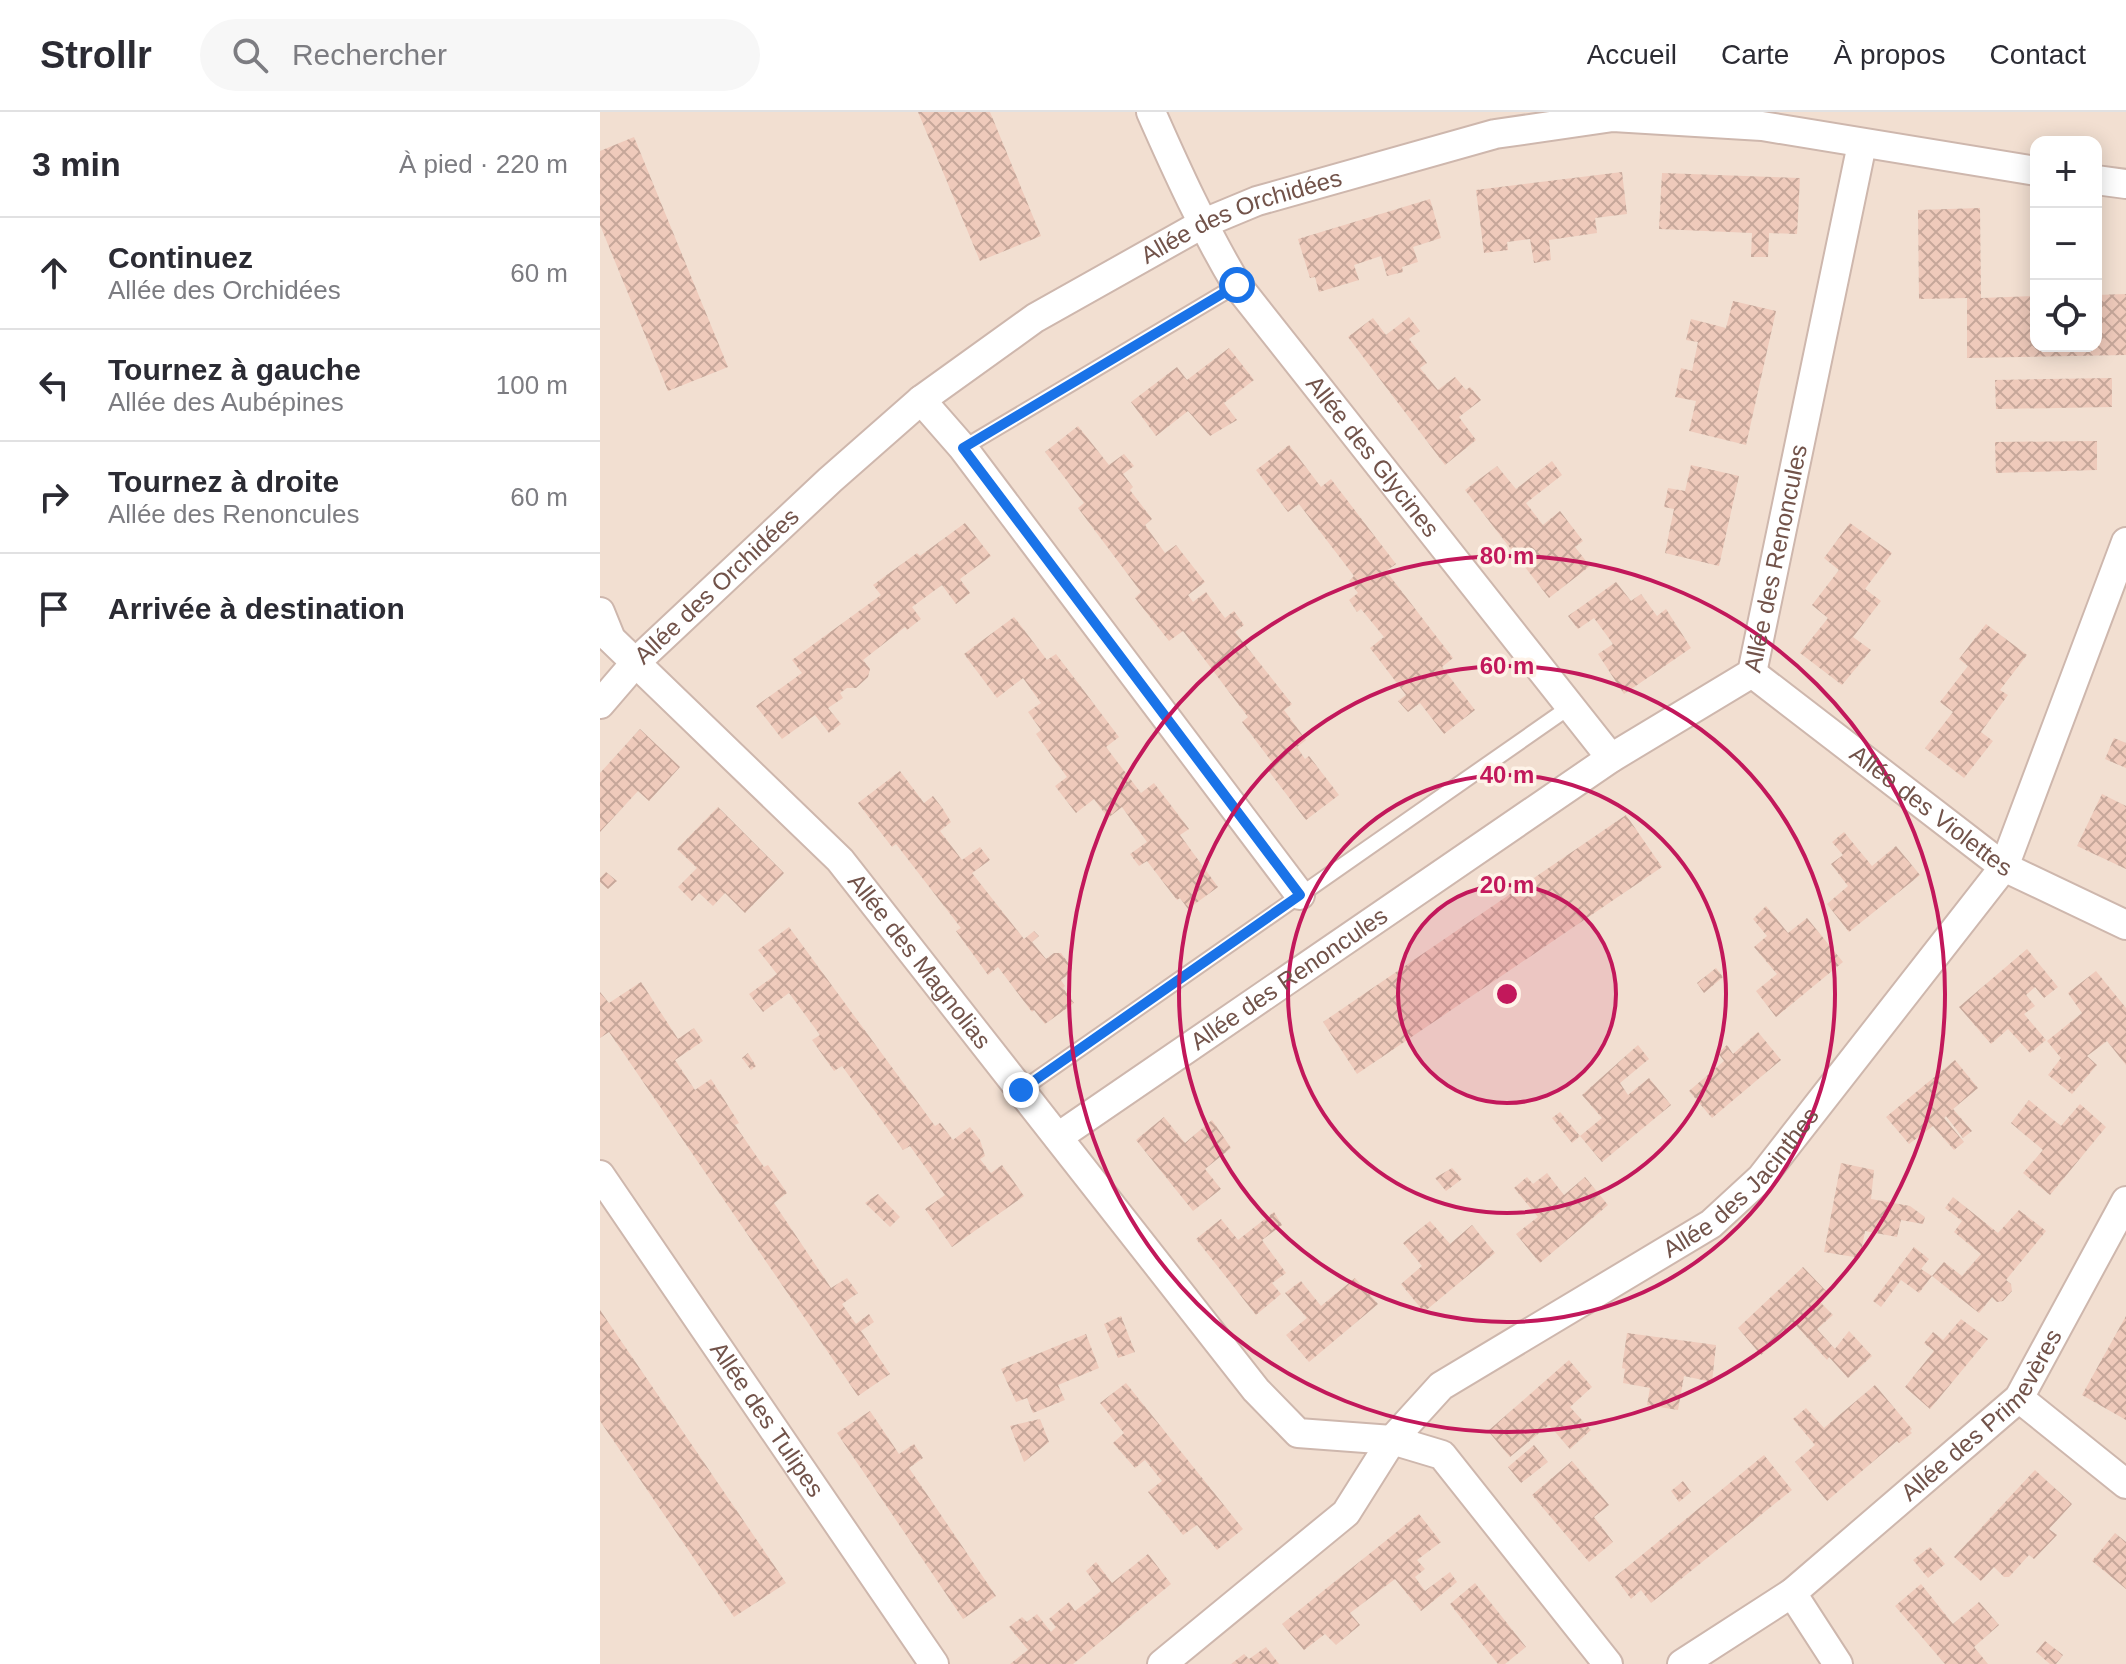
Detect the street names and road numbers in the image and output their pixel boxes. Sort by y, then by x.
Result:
street label: Allée des Orchidées [1136,164,1345,269]
street label: Allée des Glycines [1301,370,1445,542]
street label: Allée des Renoncules [1738,442,1812,675]
street label: Allée des Orchidées [629,503,804,669]
street label: Allée des Violettes [1845,740,2016,882]
street label: Allée des Magnolias [843,868,997,1054]
street label: Allée des Renoncules [1185,901,1392,1055]
street label: Allée des Jacinthes [1658,1102,1824,1263]
street label: Allée des Primevères [1896,1324,2067,1506]
street label: Allée des Tulipes [705,1337,830,1502]

